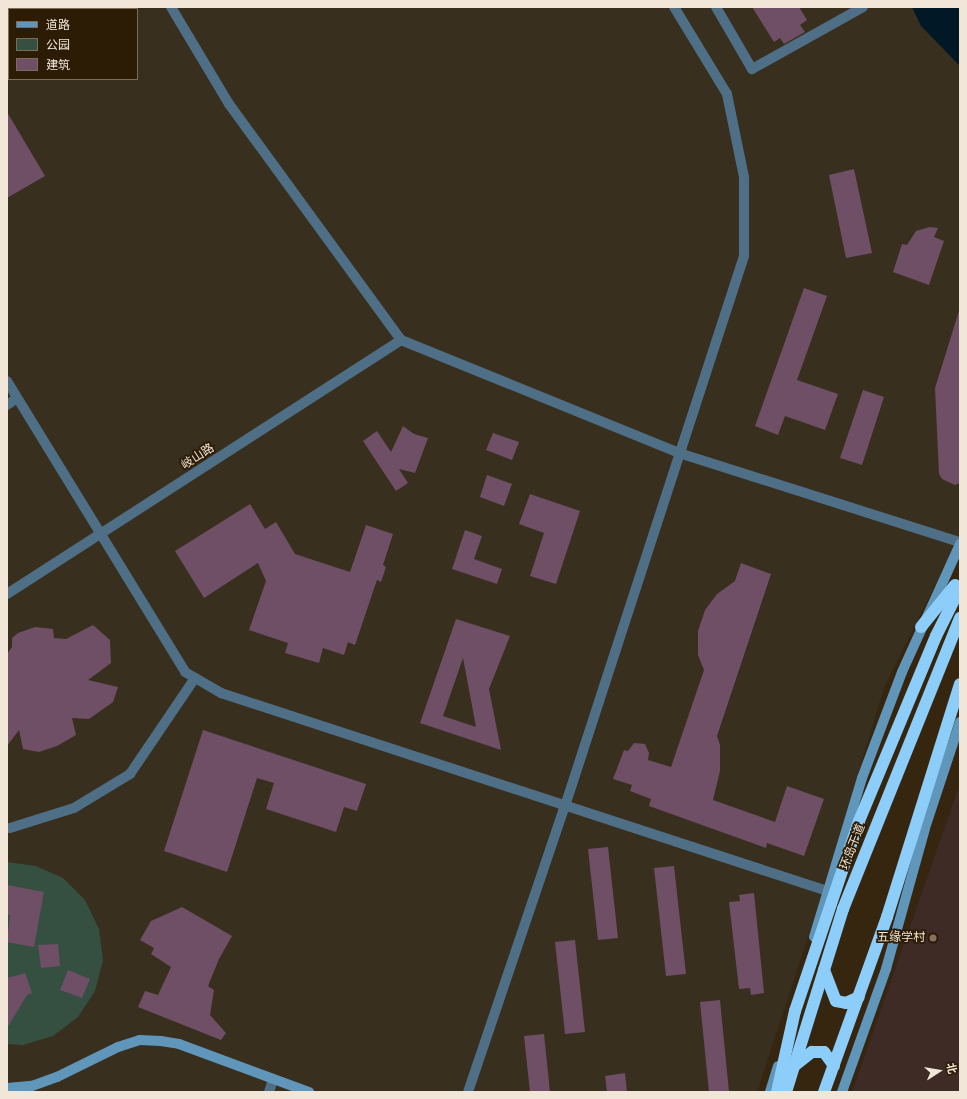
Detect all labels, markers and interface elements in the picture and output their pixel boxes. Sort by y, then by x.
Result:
legend [8,8,138,80]
text: 道路 [46,18,70,33]
text: 公园 [46,38,70,53]
text: 建筑 [46,58,70,73]
street label: 岐山路 [179,441,217,473]
street label: 环岛干道 [837,822,869,872]
place label: 五缘学村 [877,931,925,945]
marker: 五缘学村 [928,933,938,943]
north arrow [919,1051,959,1091]
text: 北 [944,1062,959,1075]

